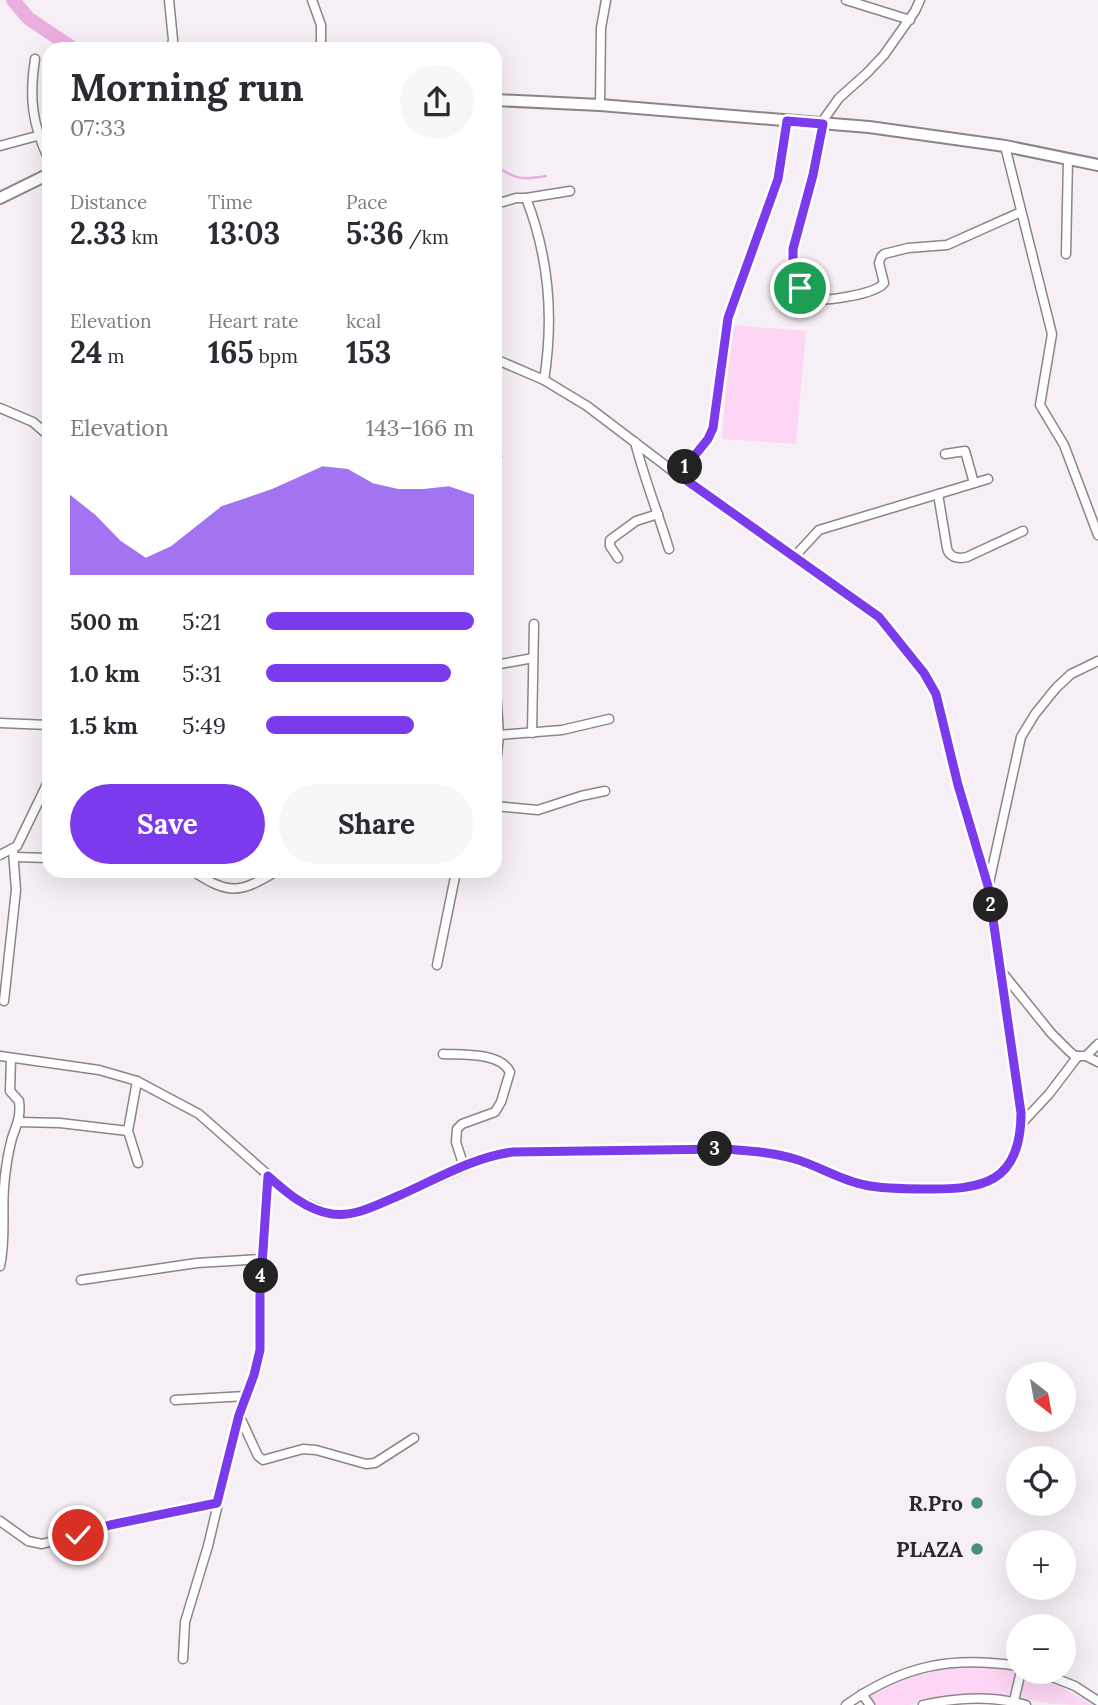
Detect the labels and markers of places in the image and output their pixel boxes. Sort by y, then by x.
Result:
pin [770,258,830,318]
pin: 1 [668,449,702,484]
pin: 2 [974,888,1009,922]
pin: 3 [698,1132,732,1166]
pin: 4 [244,1258,278,1294]
place label: R.Pro [908,1490,963,1517]
marker: R.Pro [969,1495,985,1511]
pin [48,1505,108,1565]
place label: PLAZA [896,1536,963,1563]
marker: PLAZA [969,1541,985,1557]

